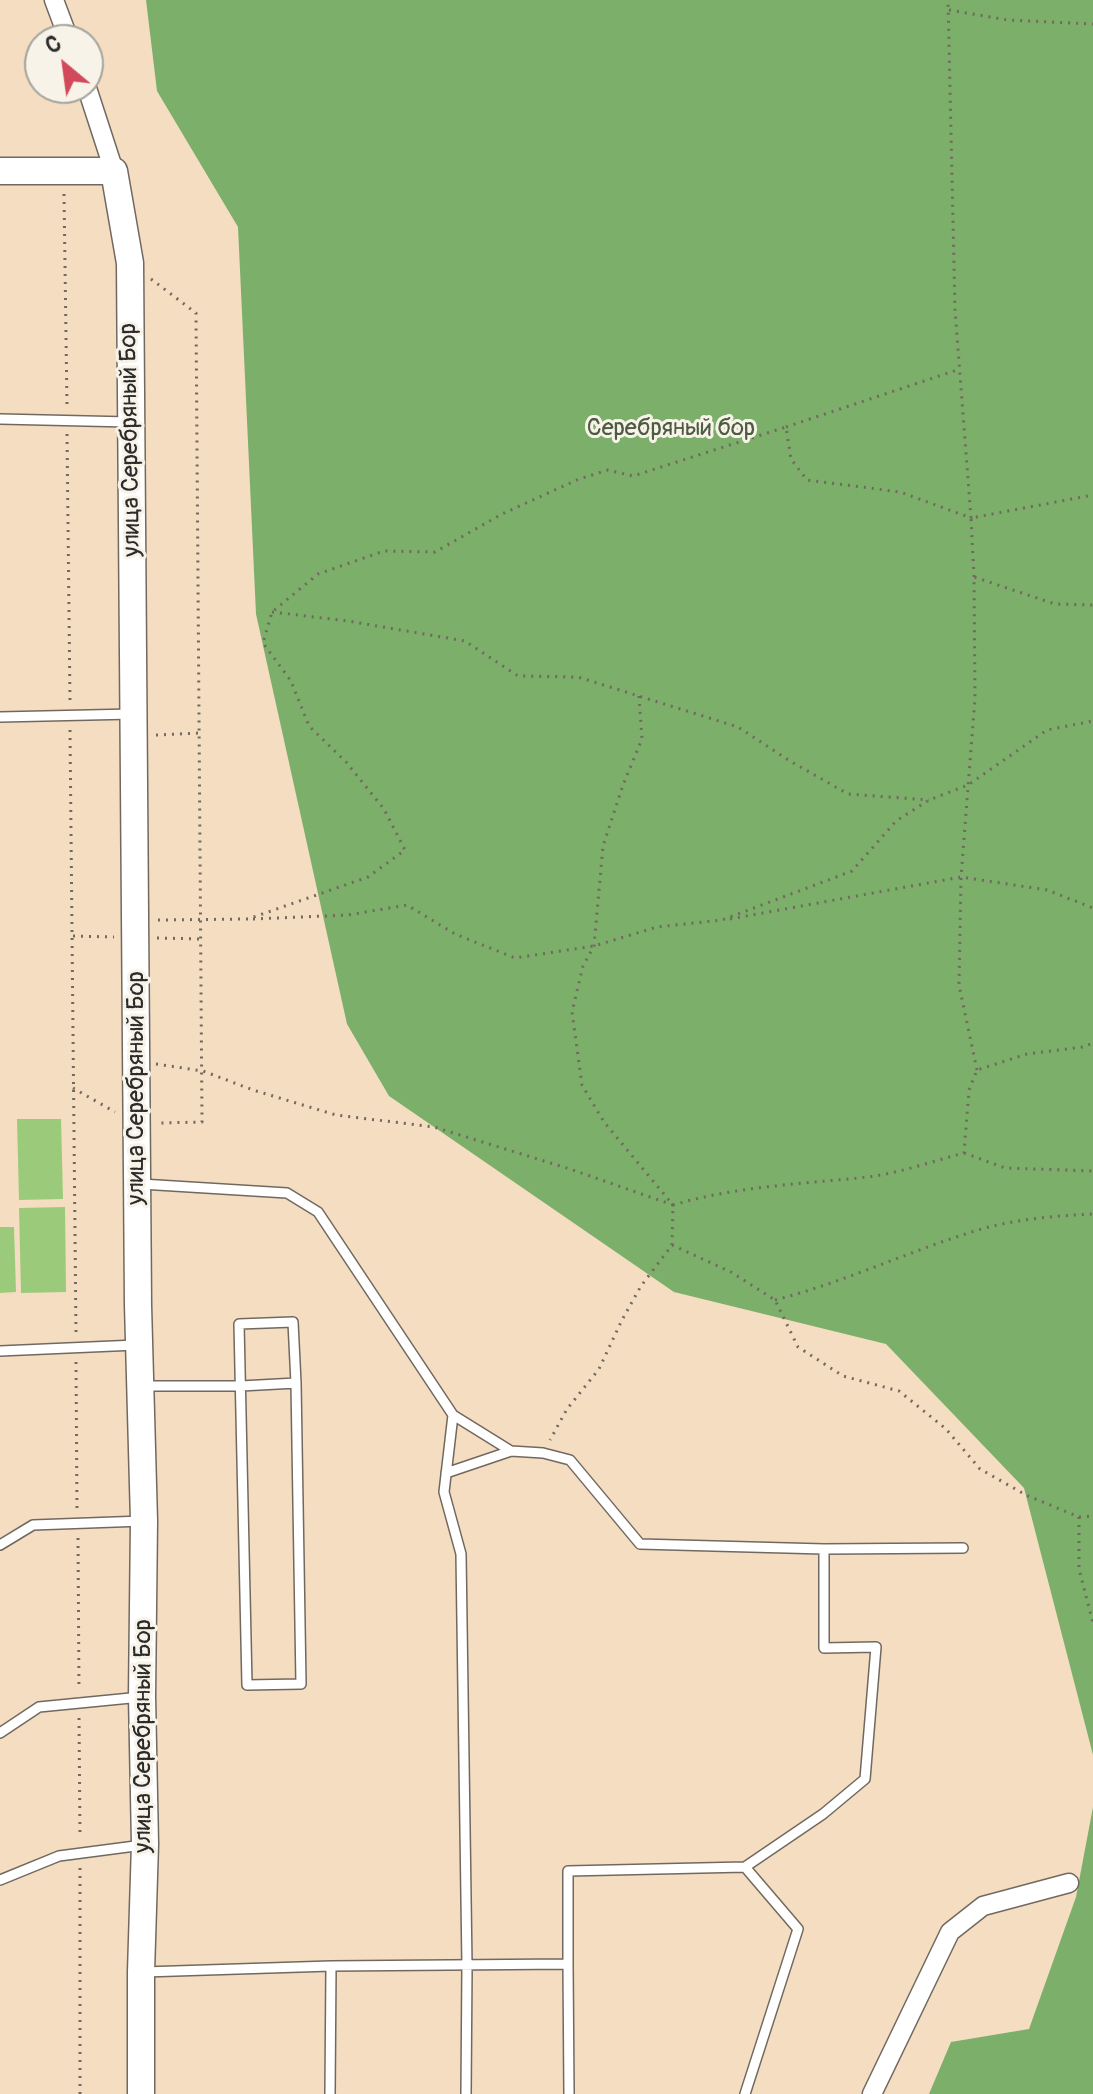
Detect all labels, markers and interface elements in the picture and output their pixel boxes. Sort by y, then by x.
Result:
north arrow [24,24,104,104]
text: С [41,29,66,60]
street label: улица Серебряный Бор [115,323,147,557]
park label: Серебряный бор [587,415,755,443]
street label: улица Серебряный Бор [123,971,151,1205]
street label: улица Серебряный Бор [130,1619,158,1853]

